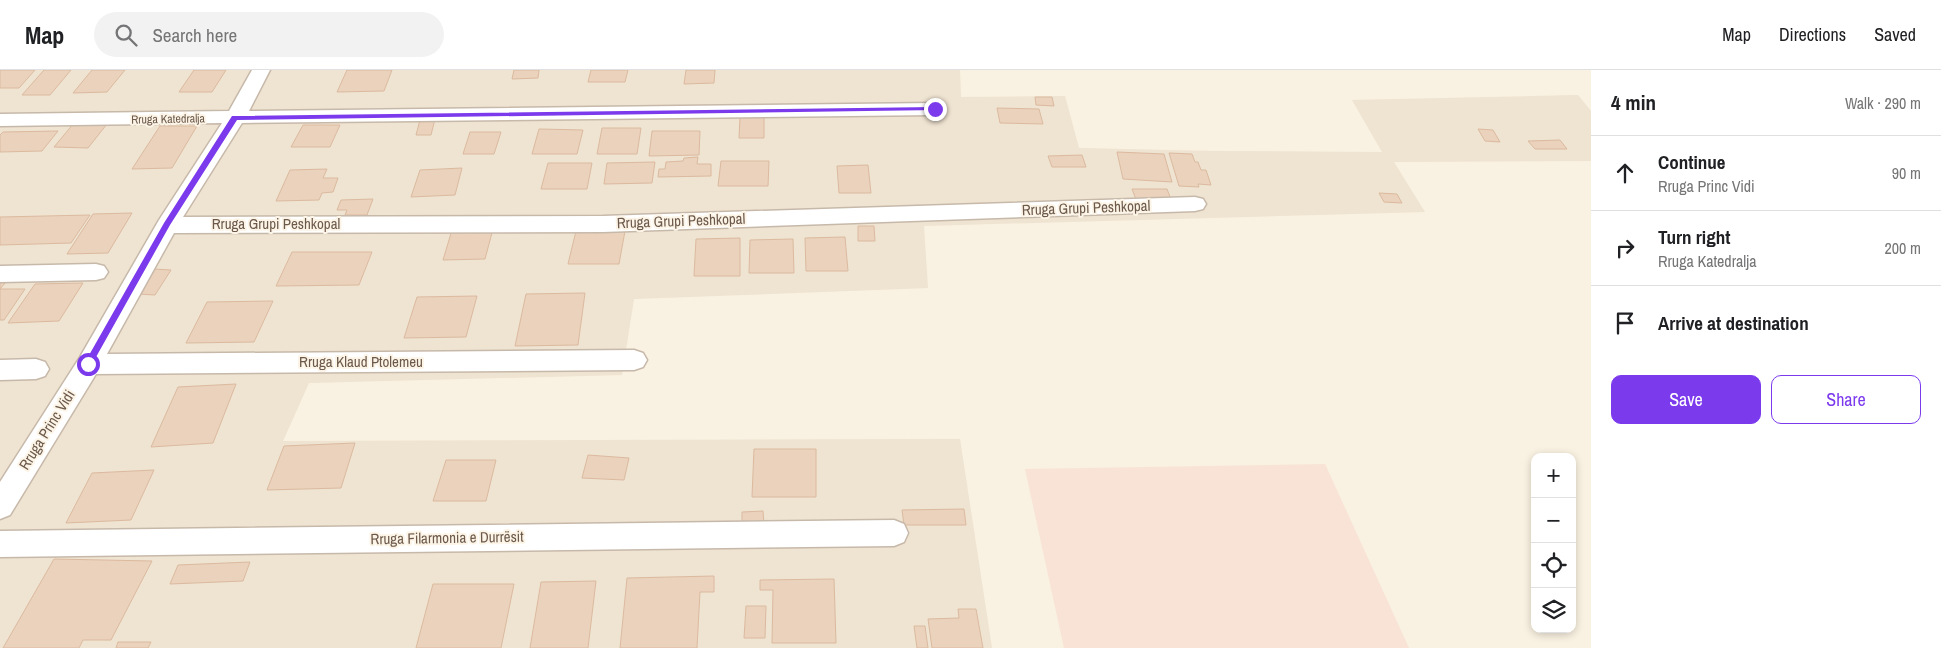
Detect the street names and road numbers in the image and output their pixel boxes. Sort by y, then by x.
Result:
street label: Rruga Katedralja [131,110,206,128]
street label: Rruga Grupi Peshkopal [1021,195,1151,220]
street label: Rruga Grupi Peshkopal [616,208,746,233]
street label: Rruga Grupi Peshkopal [212,213,340,234]
street label: Rruga Klaud Ptolemeu [299,351,423,372]
street label: Rruga Princ Vidi [14,386,80,474]
street label: Rruga Filarmonia e Durrësit [370,526,524,549]

